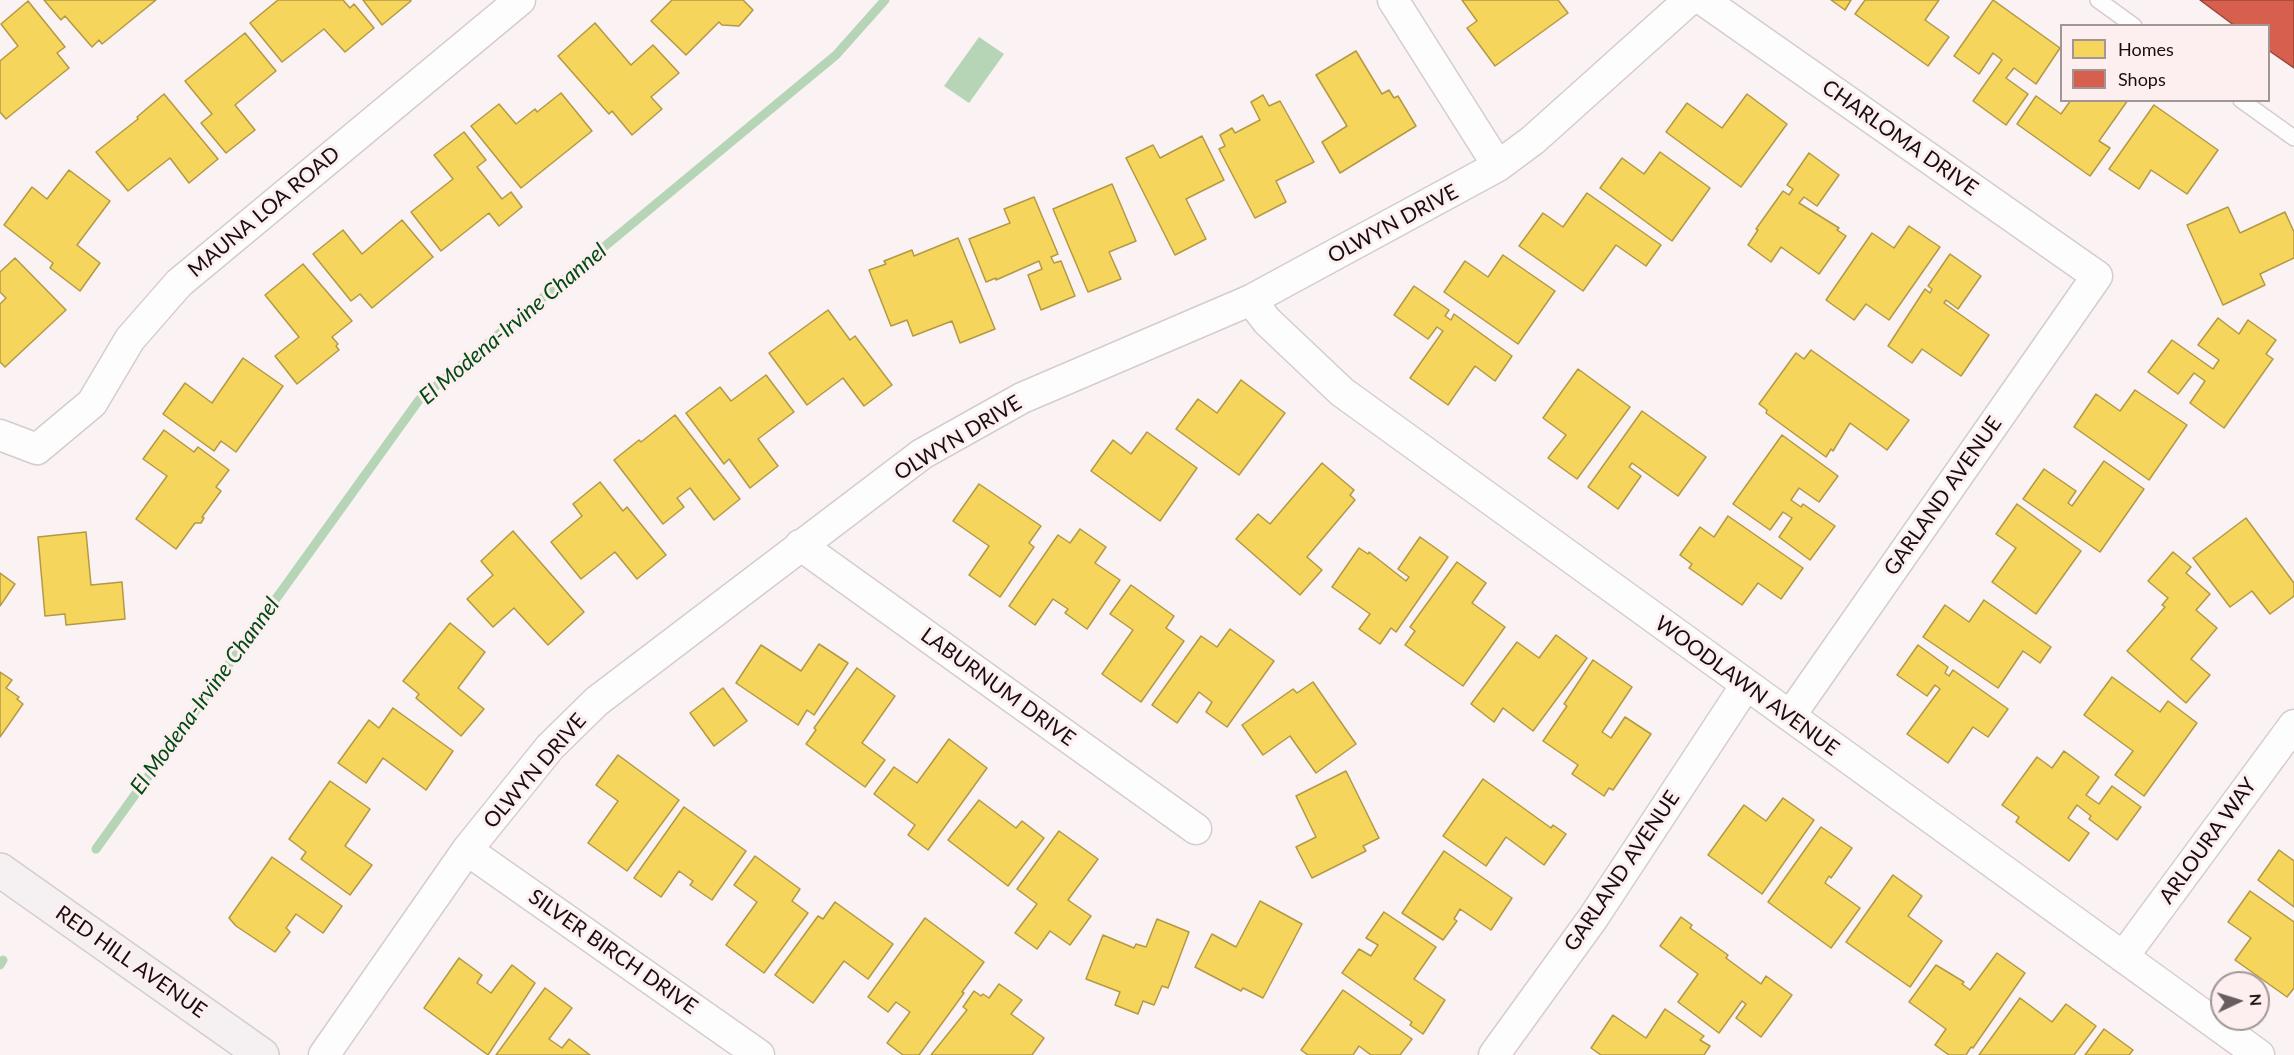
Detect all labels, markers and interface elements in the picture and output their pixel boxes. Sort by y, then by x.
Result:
legend [2060,24,2270,102]
text: Homes [2118,38,2174,60]
text: Shops [2118,68,2166,90]
street label: CHARLOMA DRIVE [1817,75,1983,201]
street label: MAUNA LOA ROAD [183,141,345,283]
street label: OLWYN DRIVE [1324,179,1462,269]
water label: El Modena-Irvine Channel [414,238,612,410]
street label: OLWYN DRIVE [890,390,1026,486]
street label: GARLAND AVENUE [1879,412,2007,580]
water label: El Modena-Irvine Channel [125,593,285,799]
street label: WOODLAWN AVENUE [1650,611,1844,761]
street label: LABURNUM DRIVE [916,622,1080,752]
street label: OLWYN DRIVE [478,708,592,834]
street label: ARLOURA WAY [2154,773,2262,909]
street label: GARLAND AVENUE [1559,786,1685,956]
street label: SILVER BIRCH DRIVE [524,884,702,1020]
street label: RED HILL AVENUE [51,900,211,1024]
north arrow [2210,971,2270,1031]
text: N [2247,993,2266,1007]

